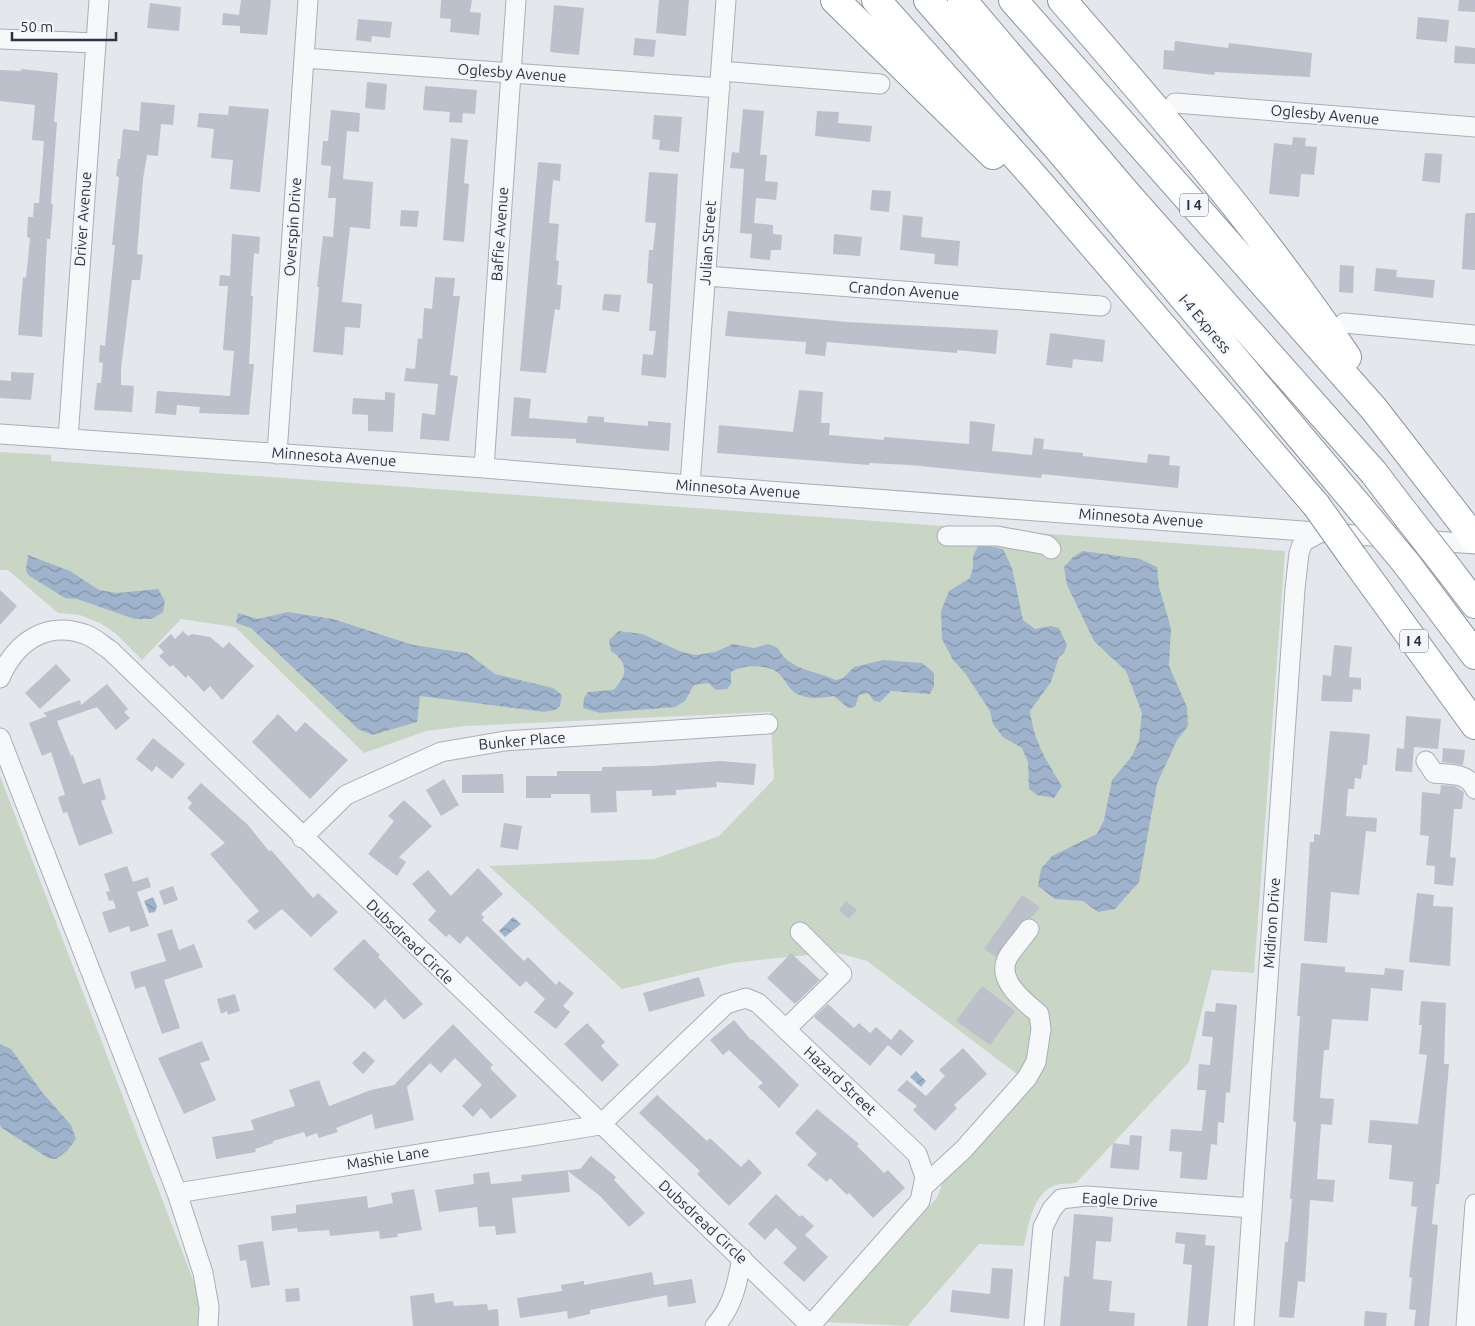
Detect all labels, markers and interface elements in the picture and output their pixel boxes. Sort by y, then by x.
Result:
scale bar [12,10,116,42]
text: 50 m [20,18,53,35]
street label: Oglesby Avenue [457,60,567,85]
street label: Oglesby Avenue [1270,101,1380,128]
street label: Driver Avenue [71,171,94,267]
street label: Overspin Drive [281,177,304,277]
street label: Baffie Avenue [488,186,511,282]
road number: I 4 [1180,194,1208,216]
street label: Julian Street [696,200,719,286]
street label: Crandon Avenue [848,278,960,303]
street label: I-4 Express [1176,291,1235,357]
street label: Minnesota Avenue [271,444,397,469]
street label: Minnesota Avenue [675,476,801,501]
street label: Minnesota Avenue [1078,505,1204,530]
road number: I 4 [1400,630,1428,652]
street label: Bunker Place [478,728,566,753]
street label: Midiron Drive [1260,877,1283,969]
street label: Dubsdread Circle [363,896,458,988]
street label: Hazard Street [801,1043,880,1118]
street label: Mashie Lane [345,1143,430,1172]
street label: Dubsdread Circle [656,1176,751,1267]
street label: Eagle Drive [1082,1189,1158,1210]

